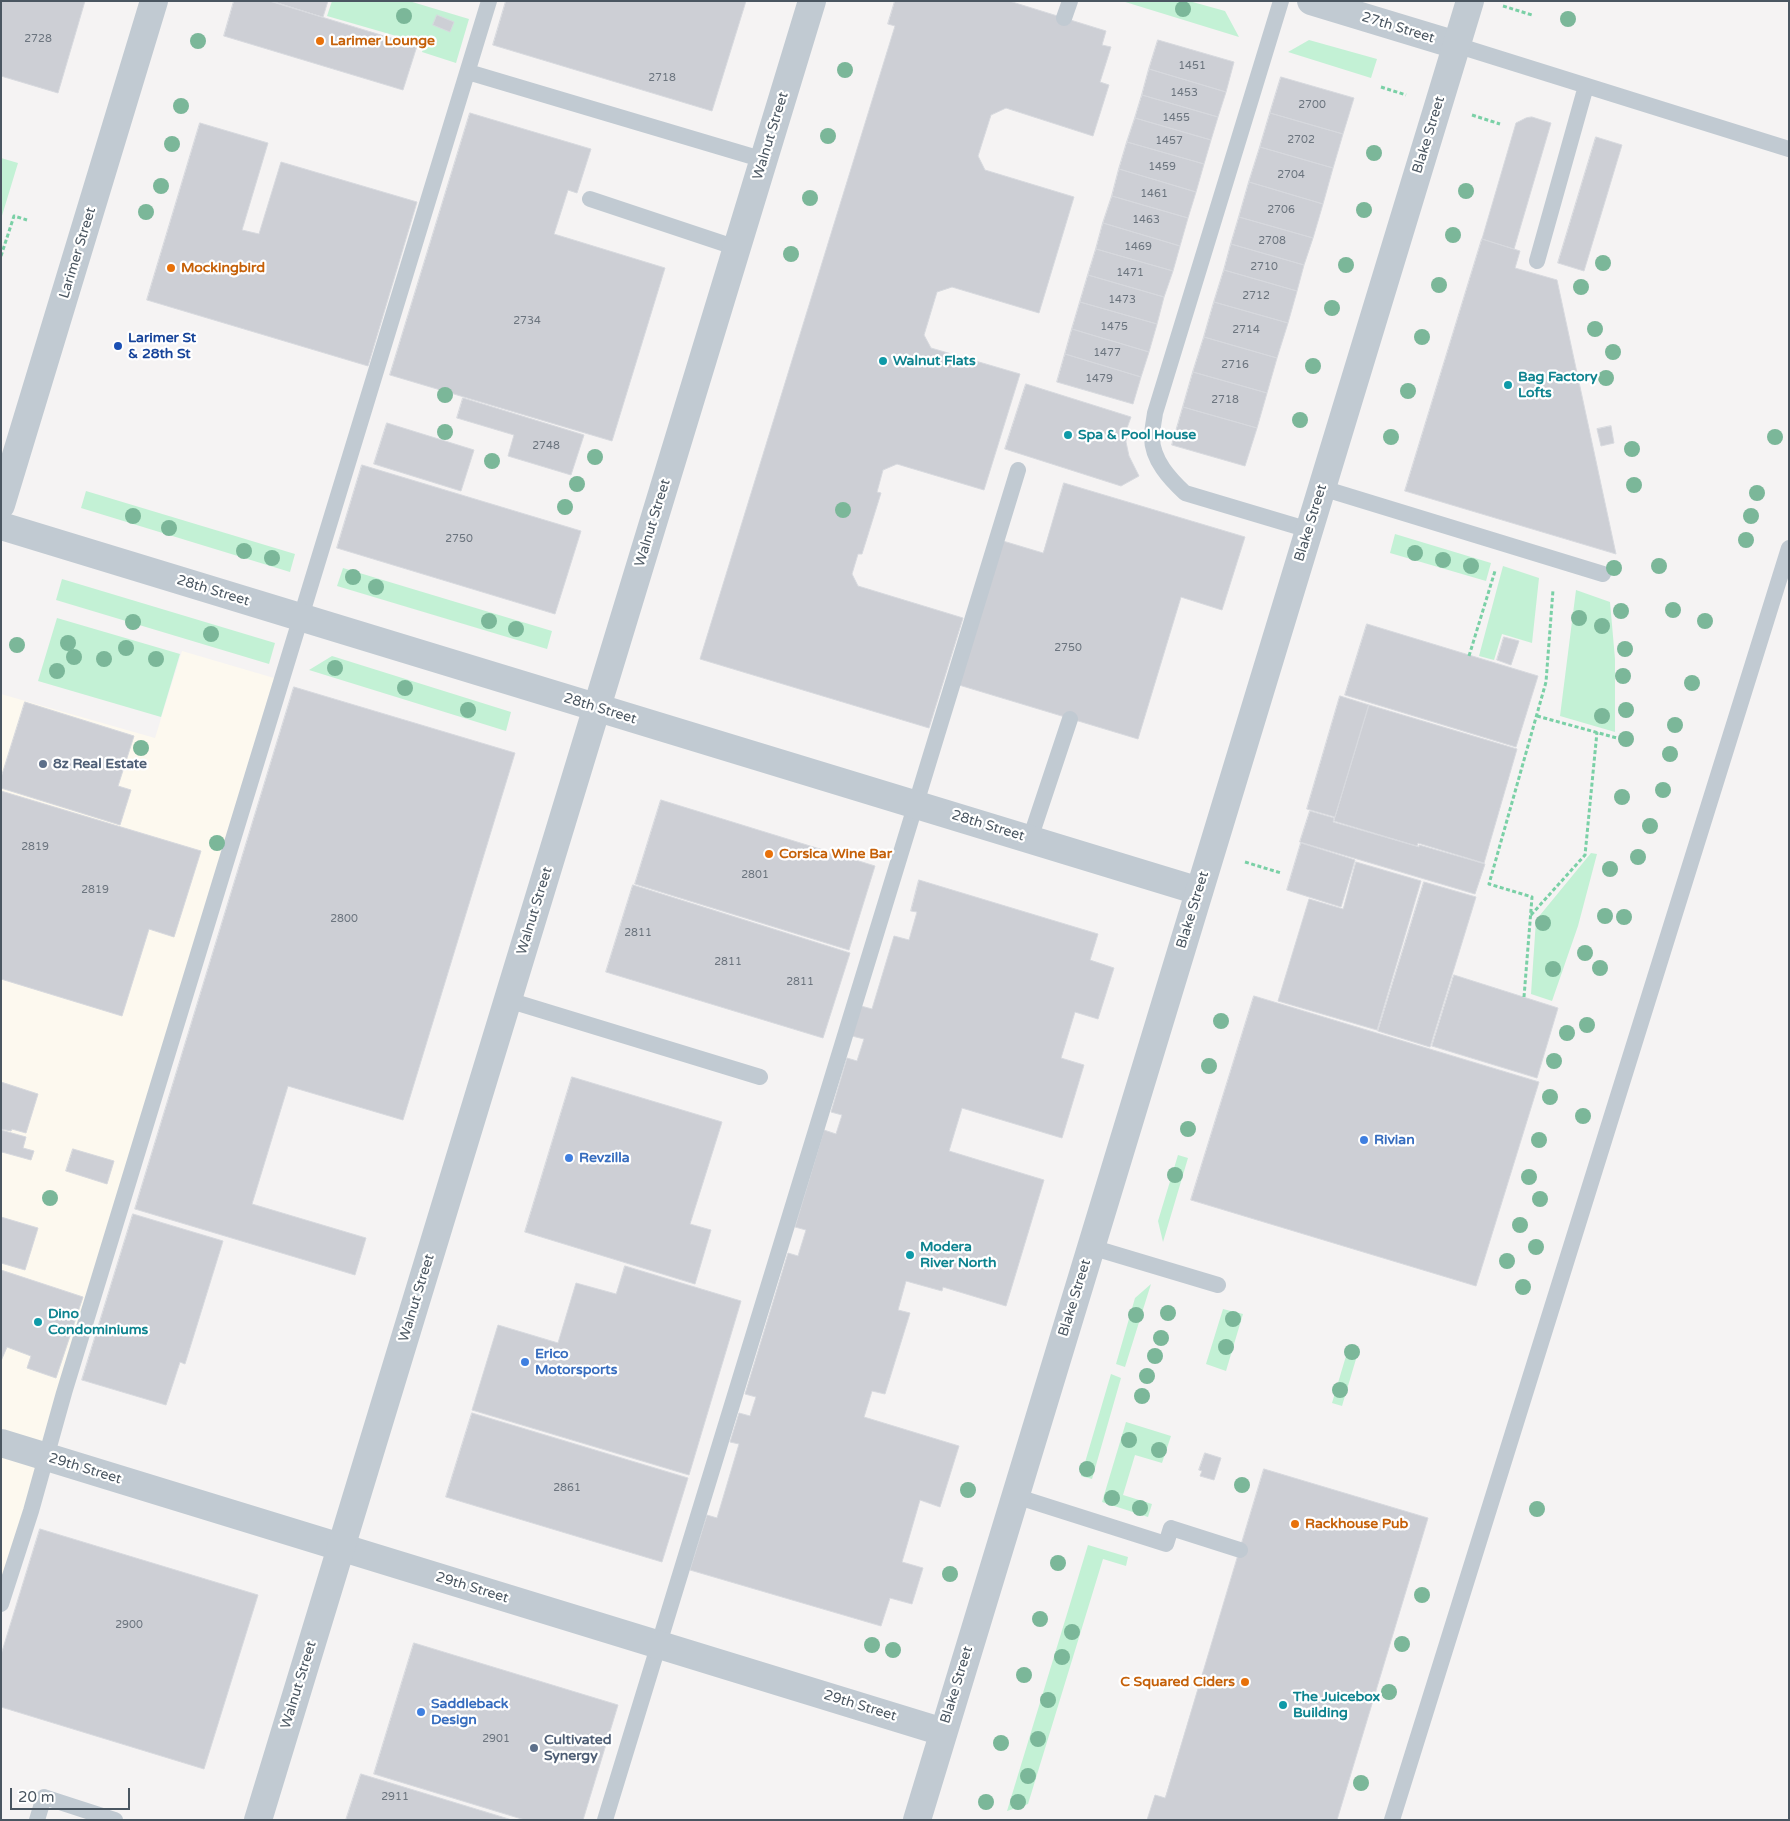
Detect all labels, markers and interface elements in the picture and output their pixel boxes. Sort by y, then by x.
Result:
street label: 27th Street [1360,9,1436,47]
house number: 2728 [24,32,52,46]
place label: Larimer Lounge [330,33,435,49]
marker: Larimer Lounge [314,35,326,47]
house number: 1451 [1178,59,1206,73]
house number: 2718 [648,71,676,85]
house number: 1453 [1170,86,1198,100]
street label: Walnut Street [750,90,792,182]
street label: Blake Street [1409,94,1449,176]
house number: 2700 [1298,98,1326,112]
house number: 1455 [1162,111,1190,125]
house number: 2702 [1287,133,1315,147]
house number: 1457 [1155,134,1183,148]
house number: 1459 [1148,160,1176,174]
house number: 2704 [1277,168,1305,182]
house number: 1461 [1140,187,1168,201]
house number: 2706 [1267,203,1295,217]
street label: Larimer Street [56,205,100,301]
house number: 1463 [1132,213,1160,227]
house number: 2708 [1258,234,1286,248]
house number: 1469 [1124,240,1152,254]
place label: Mockingbird [181,260,265,276]
house number: 2710 [1250,260,1278,274]
marker: Mockingbird [165,262,177,274]
house number: 1471 [1116,266,1144,280]
house number: 2712 [1242,289,1270,303]
house number: 1473 [1108,293,1136,307]
house number: 2734 [513,314,541,328]
house number: 1475 [1100,320,1128,334]
house number: 2714 [1232,323,1260,337]
place label: Larimer St & 28th St [128,330,196,362]
marker: Larimer St & 28th St [112,340,124,352]
house number: 1477 [1093,346,1121,360]
place label: Walnut Flats [893,353,976,369]
marker: Walnut Flats [877,355,889,367]
house number: 2716 [1221,358,1249,372]
place label: Bag Factory Lofts [1518,369,1597,402]
house number: 1479 [1085,372,1113,386]
marker: Bag Factory Lofts [1502,379,1514,391]
house number: 2718 [1211,393,1239,407]
place label: Spa & Pool House [1078,427,1196,443]
marker: Spa & Pool House [1062,429,1074,441]
house number: 2748 [532,439,560,453]
street label: Walnut Street [632,477,674,569]
street label: Blake Street [1291,482,1331,564]
house number: 2750 [445,532,473,546]
street label: 28th Street [175,572,251,610]
house number: 2750 [1054,641,1082,655]
street label: 28th Street [562,690,638,728]
place label: 8z Real Estate [53,756,147,772]
marker: 8z Real Estate [37,758,49,770]
street label: 28th Street [950,807,1026,845]
house number: 2819 [21,840,49,854]
place label: Corsica Wine Bar [779,846,892,862]
marker: Corsica Wine Bar [763,848,775,860]
street label: Walnut Street [514,865,556,957]
house number: 2801 [741,868,769,882]
street label: Blake Street [1173,869,1213,951]
house number: 2819 [81,883,109,897]
house number: 2800 [330,912,358,926]
house number: 2811 [624,926,652,940]
house number: 2811 [714,955,742,969]
house number: 2811 [786,975,814,989]
place label: Rivian [1374,1132,1415,1148]
marker: Rivian [1358,1134,1370,1146]
place label: Revzilla [579,1150,630,1166]
marker: Revzilla [563,1152,575,1164]
place label: Modera River North [920,1239,996,1272]
marker: Modera River North [904,1249,916,1261]
street label: Walnut Street [396,1252,438,1344]
street label: Blake Street [1055,1257,1095,1339]
place label: Dino Condominiums [48,1306,148,1338]
marker: Dino Condominiums [32,1316,44,1328]
place label: Erico Motorsports [535,1346,617,1378]
marker: Erico Motorsports [519,1356,531,1368]
street label: 29th Street [47,1450,123,1488]
house number: 2861 [553,1481,581,1495]
place label: Rackhouse Pub [1305,1516,1408,1532]
marker: Rackhouse Pub [1289,1518,1301,1530]
street label: 29th Street [434,1569,510,1607]
house number: 2900 [115,1618,143,1632]
street label: Walnut Street [278,1639,320,1731]
street label: Blake Street [937,1644,977,1726]
place label: C Squared Ciders [1120,1674,1235,1690]
marker: C Squared Ciders [1239,1676,1251,1688]
street label: 29th Street [822,1687,898,1725]
place label: The Juicebox Building [1293,1689,1380,1721]
place label: Saddleback Design [431,1696,508,1728]
marker: The Juicebox Building [1277,1699,1289,1711]
marker: Saddleback Design [415,1706,427,1718]
house number: 2901 [482,1732,510,1746]
place label: Cultivated Synergy [544,1732,611,1764]
marker: Cultivated Synergy [528,1742,540,1754]
scale bar [12,1778,132,1810]
text: 20 m [18,1788,55,1806]
house number: 2911 [381,1790,409,1804]

